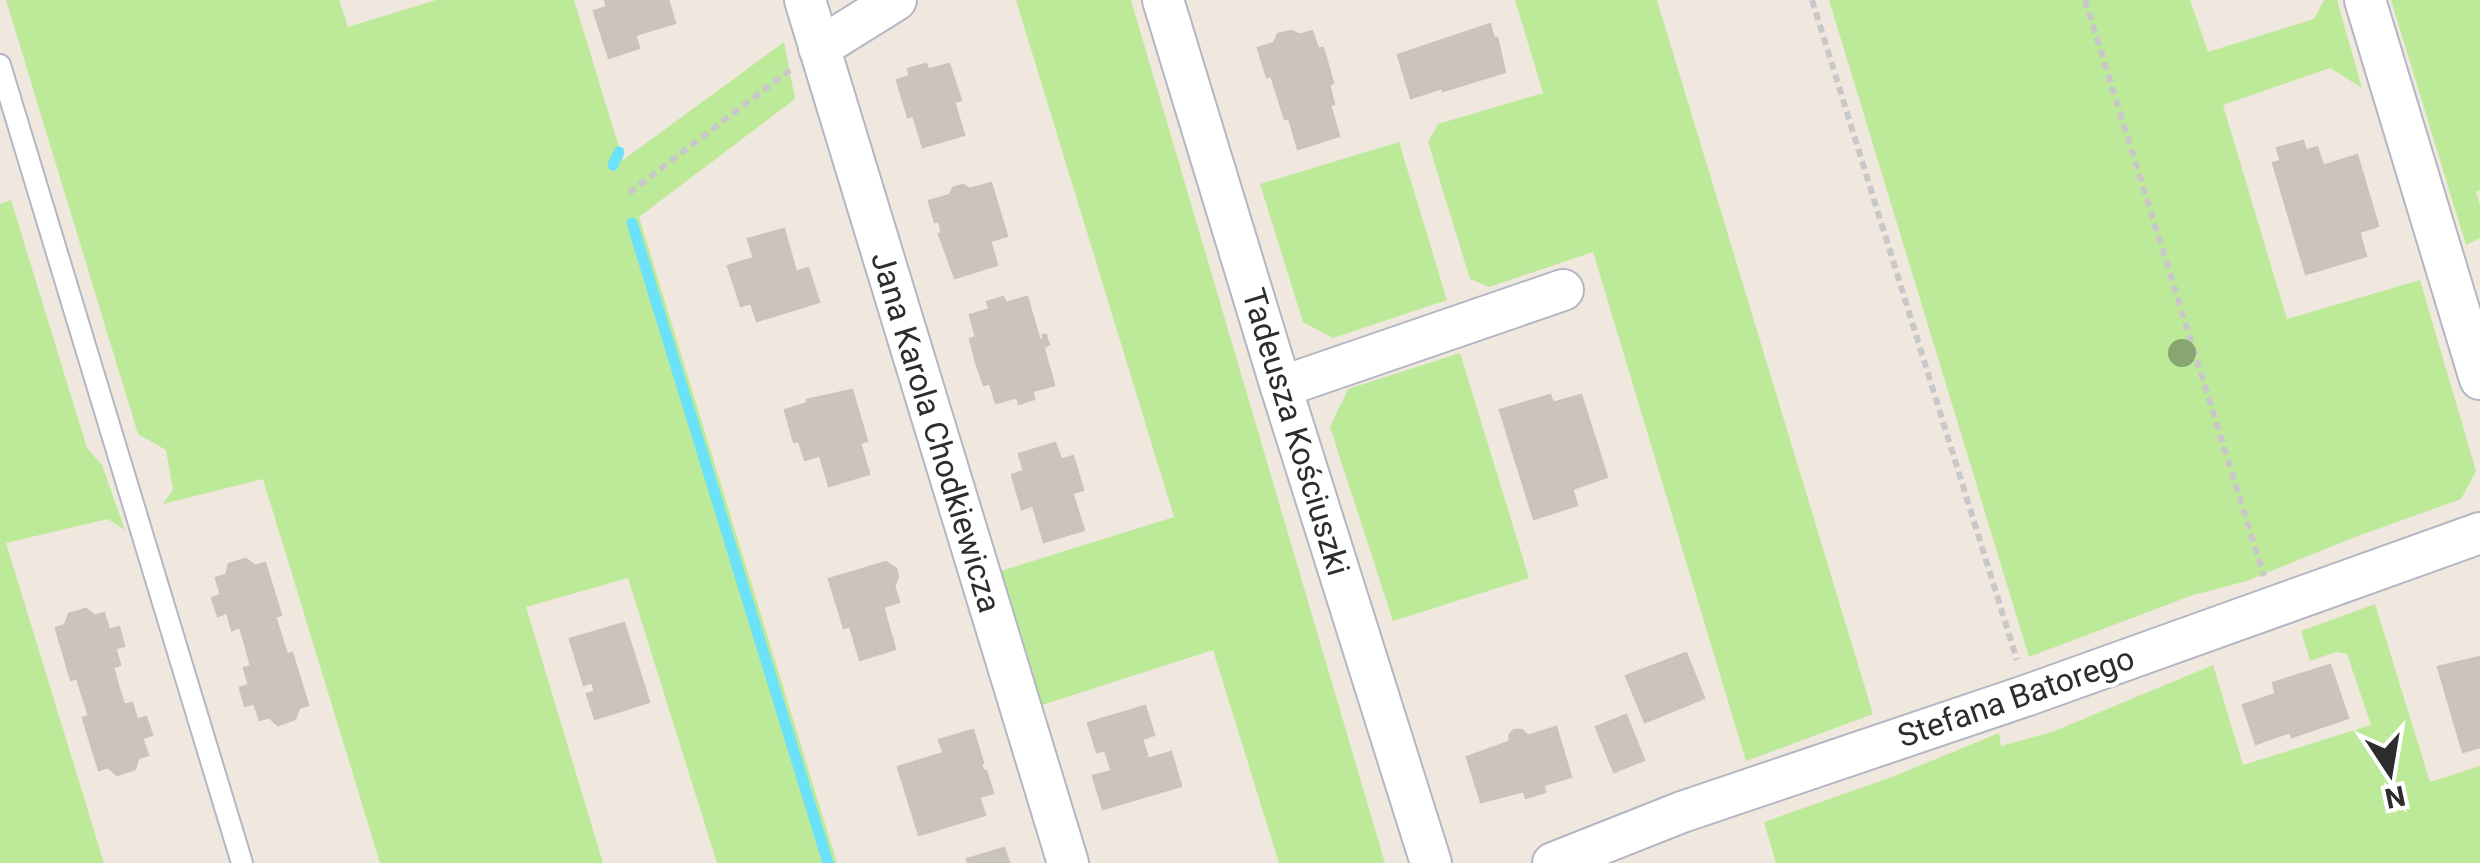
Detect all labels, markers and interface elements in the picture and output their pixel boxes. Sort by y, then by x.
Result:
street label: Jana Karola Chodkiewicza [863,247,1009,617]
street label: Tadeusza Kościuszki [1234,284,1358,580]
street label: Stefana Batorego [1893,639,2139,755]
north arrow [2340,723,2440,823]
text: N [2382,779,2408,815]

